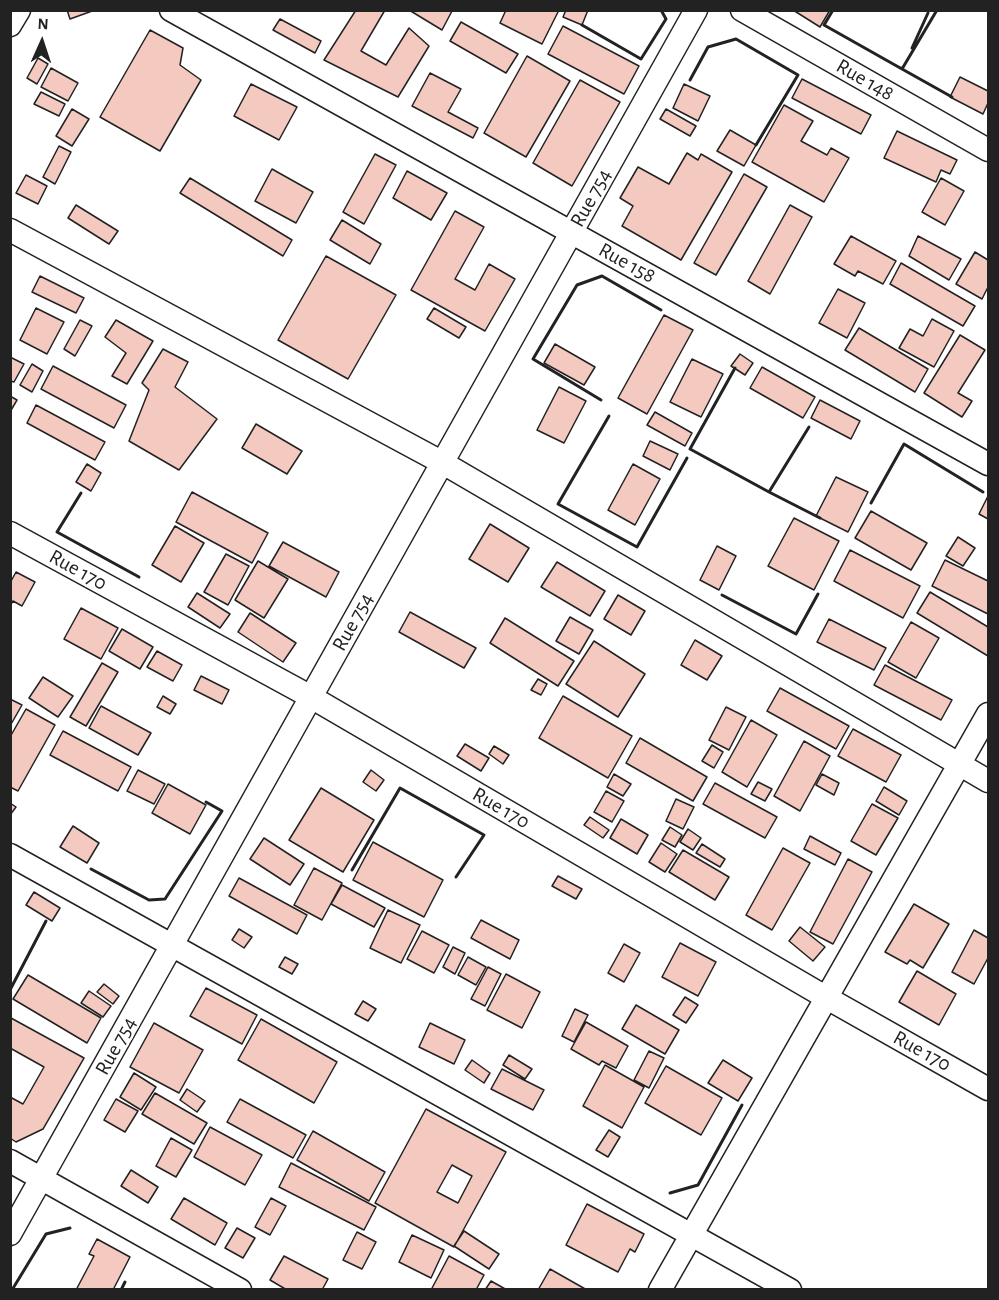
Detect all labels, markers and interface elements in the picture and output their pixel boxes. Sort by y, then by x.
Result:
north arrow [12,12,72,72]
text: N [37,16,49,32]
street label: Rue 148 [832,54,898,106]
street label: Rue 754 [565,164,617,232]
street label: Rue 158 [594,237,660,289]
street label: Rue 170 [45,544,111,596]
street label: Rue 754 [327,588,379,656]
street label: Rue 170 [468,782,534,834]
street label: Rue 754 [90,1012,142,1080]
street label: Rue 170 [889,1025,955,1077]

